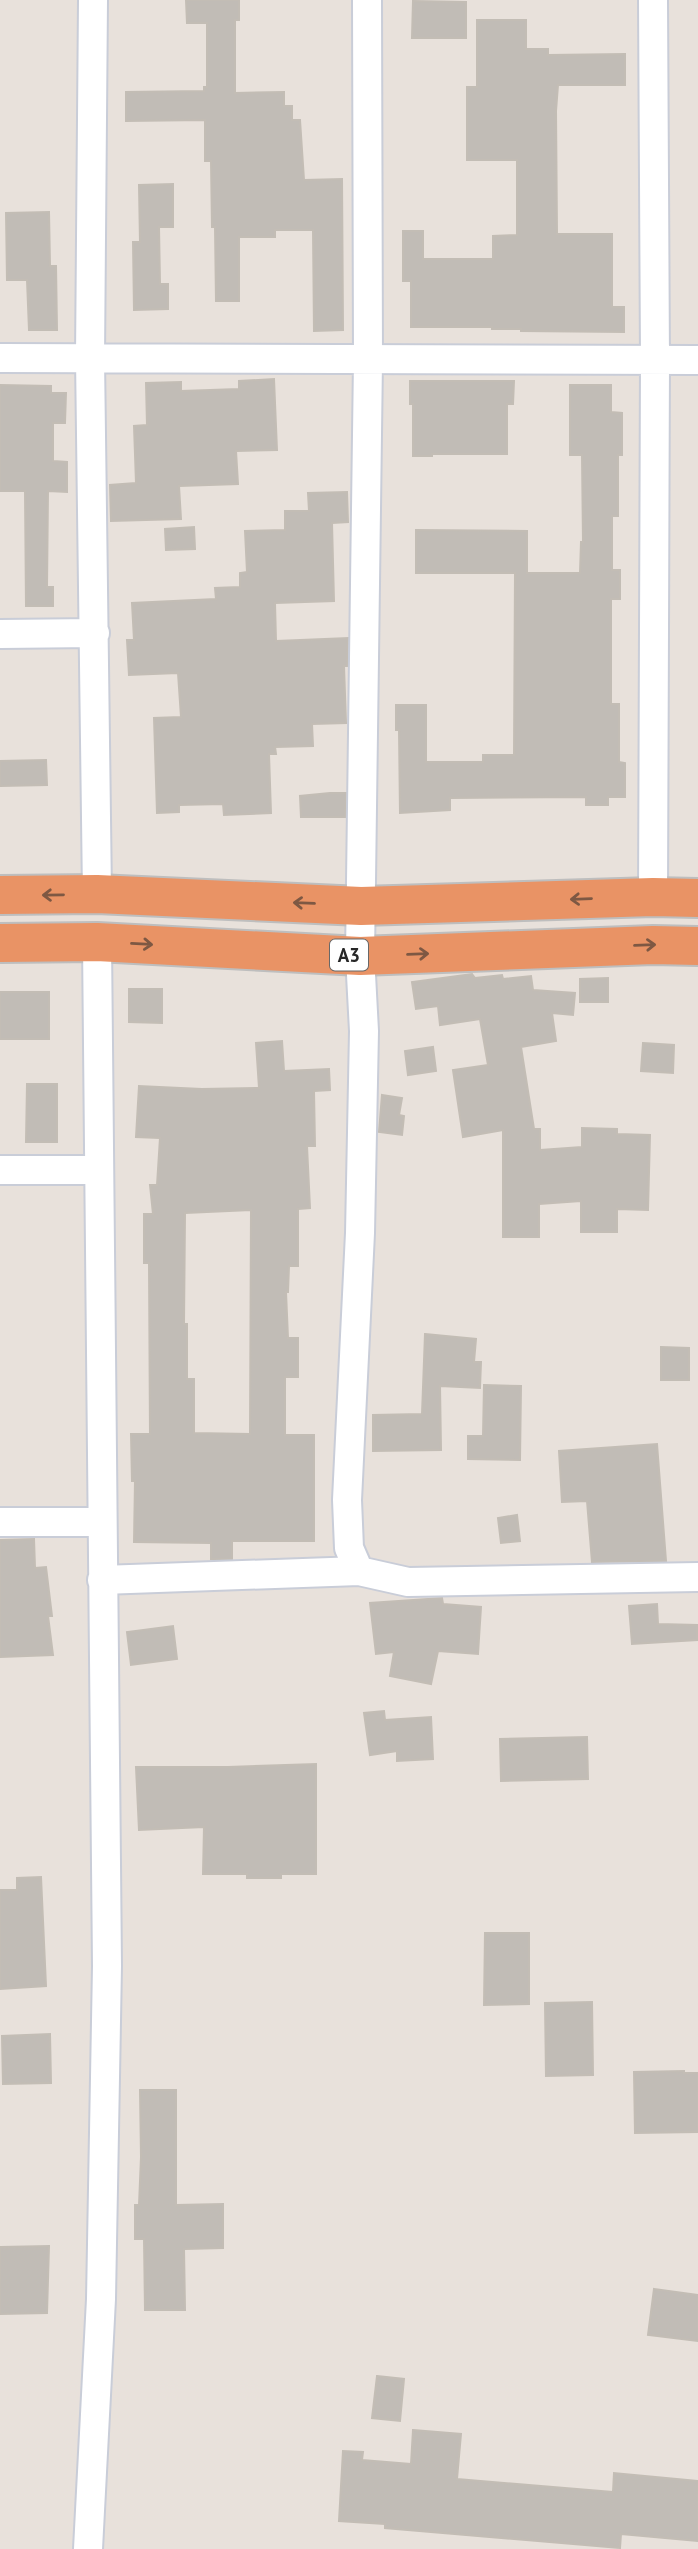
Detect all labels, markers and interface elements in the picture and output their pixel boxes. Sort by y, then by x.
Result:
one-way arrow [41,888,64,902]
one-way arrow [570,892,593,906]
one-way arrow [293,897,316,910]
one-way arrow [130,938,153,951]
road number: A3 [330,939,368,970]
one-way arrow [633,939,656,952]
one-way arrow [406,947,429,960]

